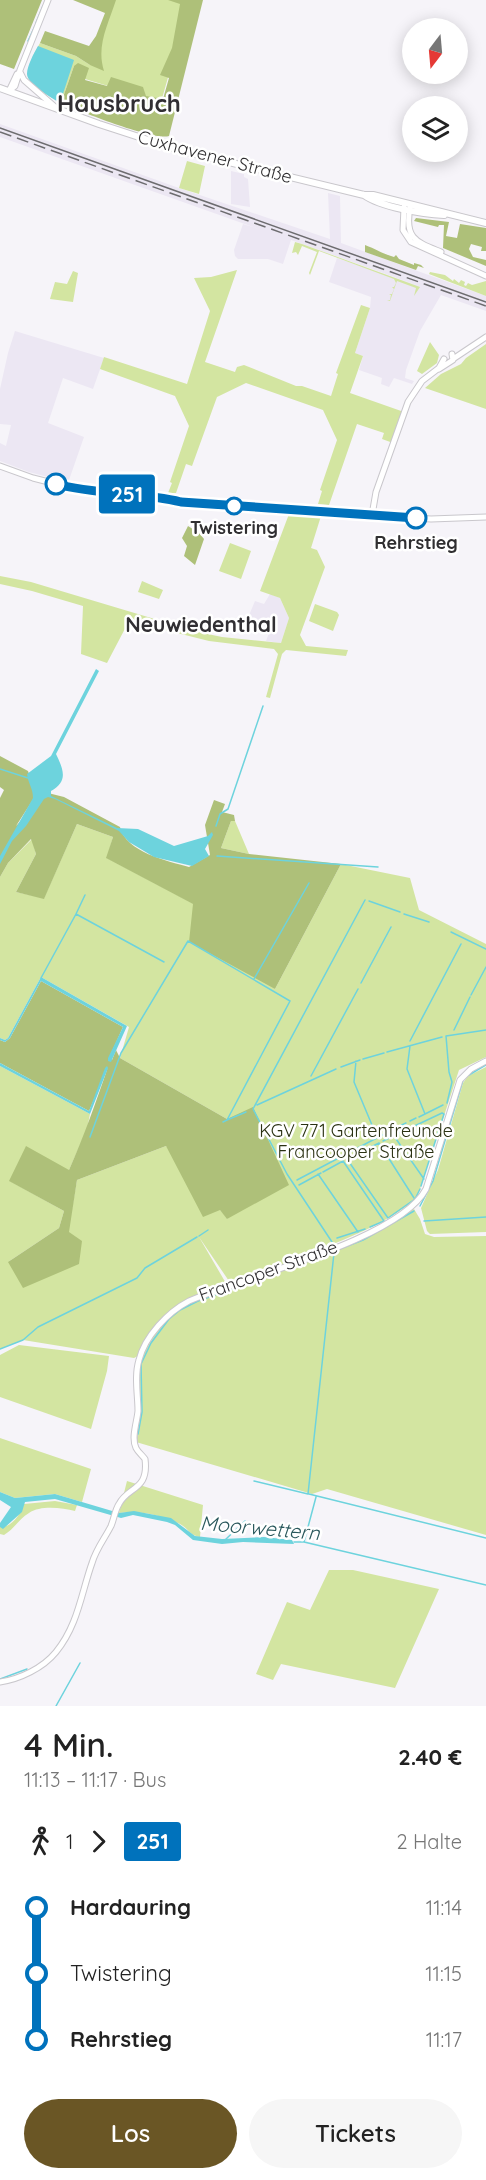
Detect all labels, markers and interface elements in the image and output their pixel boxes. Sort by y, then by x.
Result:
north arrow [402,18,468,84]
map controls [402,18,468,162]
district label: Hausbruch [57,88,181,118]
button: layers [402,96,468,162]
street label: Cuxhavener Straße [136,125,295,188]
unlabelled marker [45,473,67,495]
line badge: 251 [92,474,162,514]
text: 251 [111,481,143,507]
marker: Twistering [225,497,243,515]
marker: Rehrstieg [405,507,427,529]
place label: Twistering [190,516,278,539]
place label: Rehrstieg [374,531,458,554]
district label: Neuwiedenthal [125,611,277,637]
park label: KGV 771 Gartenfreunde Francooper Straße [259,1119,453,1163]
street label: Francoper Straße [195,1235,340,1306]
water label: Moorwettern [199,1510,321,1545]
text: 4 Min. [24,1724,114,1765]
text: 2.40 € [398,1743,462,1771]
text: 11:13 – 11:17 · Bus [24,1767,166,1792]
icon: walk [24,1825,57,1858]
icon: forward [82,1825,115,1858]
text: 251 [136,1828,169,1854]
text: 1 [66,1829,73,1854]
text: 2 Halte [396,1829,462,1854]
text: Hardauring [70,1893,191,1921]
text: 11:14 [426,1895,462,1920]
text: Twistering [70,1959,172,1987]
text: 11:15 [425,1961,462,1986]
text: Rehrstieg [70,2025,172,2053]
text: 11:17 [426,2027,462,2052]
button: Los [24,2099,237,2168]
button: Tickets [249,2099,462,2168]

